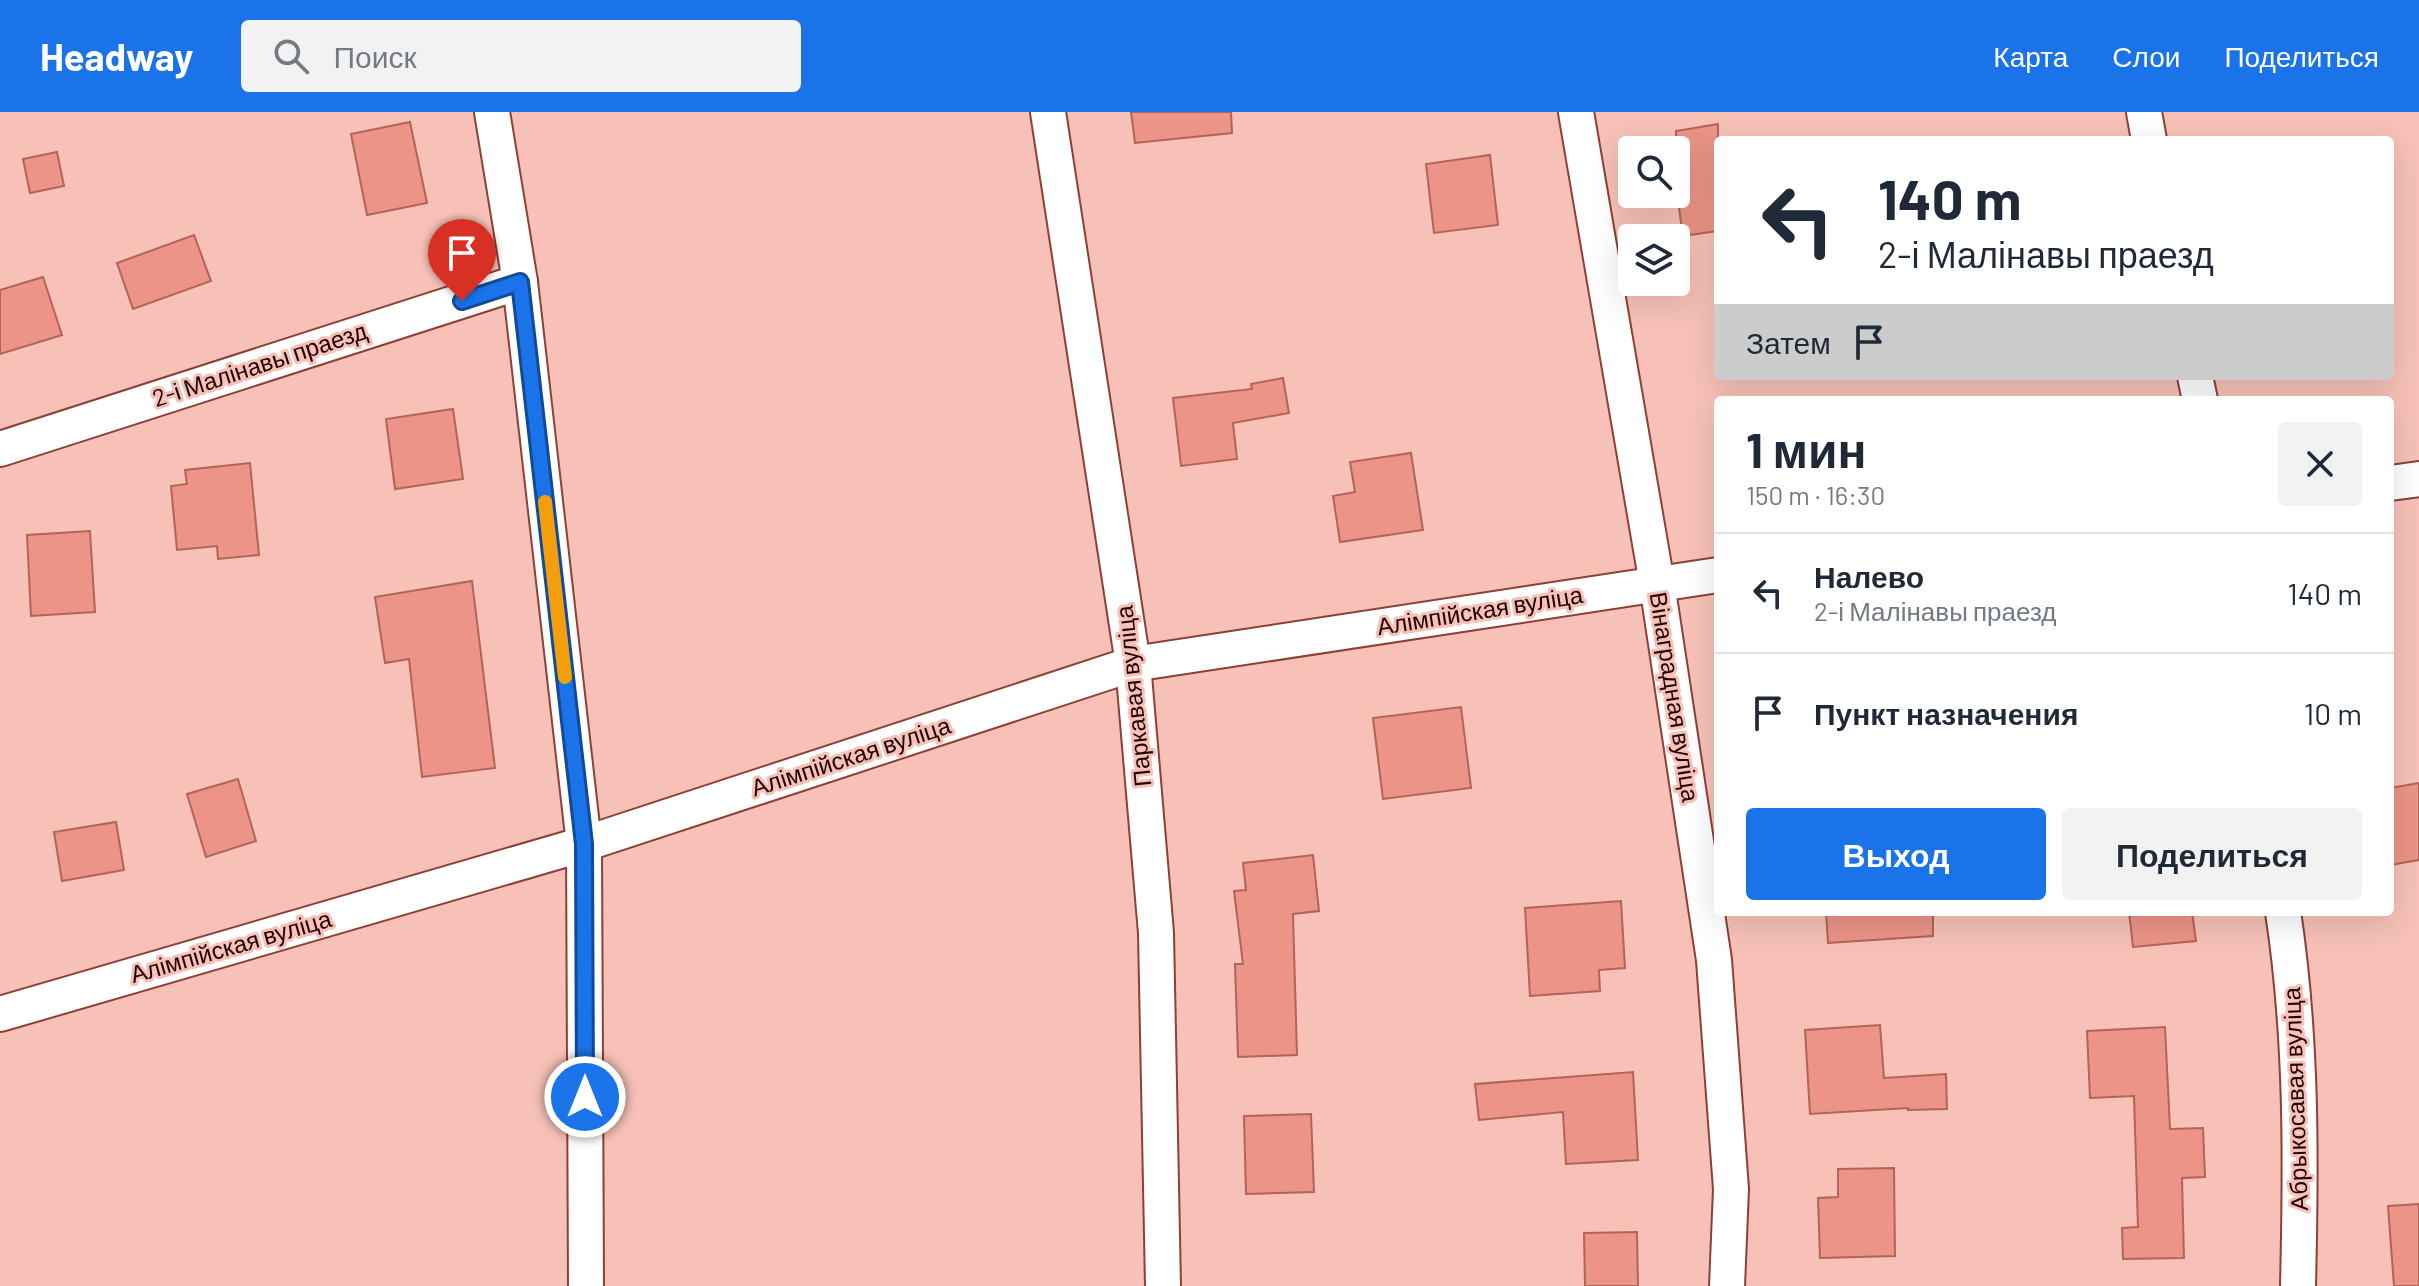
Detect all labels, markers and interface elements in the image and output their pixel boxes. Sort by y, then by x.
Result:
search box [241,20,801,92]
text: Headway [40,33,193,79]
icon: search [269,34,313,78]
text: Поиск [333,38,417,74]
text: Карта [1993,39,2068,73]
text: Слои [2112,39,2180,73]
text: Поделиться [2224,39,2379,73]
map controls [1618,136,1690,296]
button: search [1618,136,1690,208]
text: 140 m [1878,164,2022,231]
icon: left [1746,168,1850,272]
pin [428,219,496,301]
button: layers [1618,224,1690,296]
icon: arrive [440,231,484,275]
text: 2-і Малінавы праезд [1878,232,2214,275]
street label: 2-і Малінавы праезд [149,315,370,412]
icon: arrive [1847,320,1891,364]
text: Затем [1746,324,1831,360]
text: 1 мин [1746,420,1867,478]
button: close [2278,422,2362,506]
text: 150 m · 16:30 [1746,479,1885,510]
text: Налево [1814,558,1924,594]
icon: left [1746,571,1790,615]
text: 140 m [2287,575,2362,611]
street label: Алімпійская вуліца [1375,579,1585,640]
street label: Вінаградная вуліца [1645,590,1706,804]
text: 2-і Малінавы праезд [1814,595,2056,626]
street label: Паркавая вуліца [1109,603,1156,788]
icon: arrive [1746,691,1790,735]
text: Пункт назначения [1814,695,2078,731]
text: 10 m [2304,695,2362,731]
street label: Алімпійская вуліца [747,709,954,801]
button: Выход [1746,808,2046,900]
button: Поделиться [2062,808,2362,900]
street label: Алімпійская вуліца [127,903,335,988]
street label: Абрыкосавая вуліца [2276,986,2313,1211]
position arrow [543,1055,627,1139]

